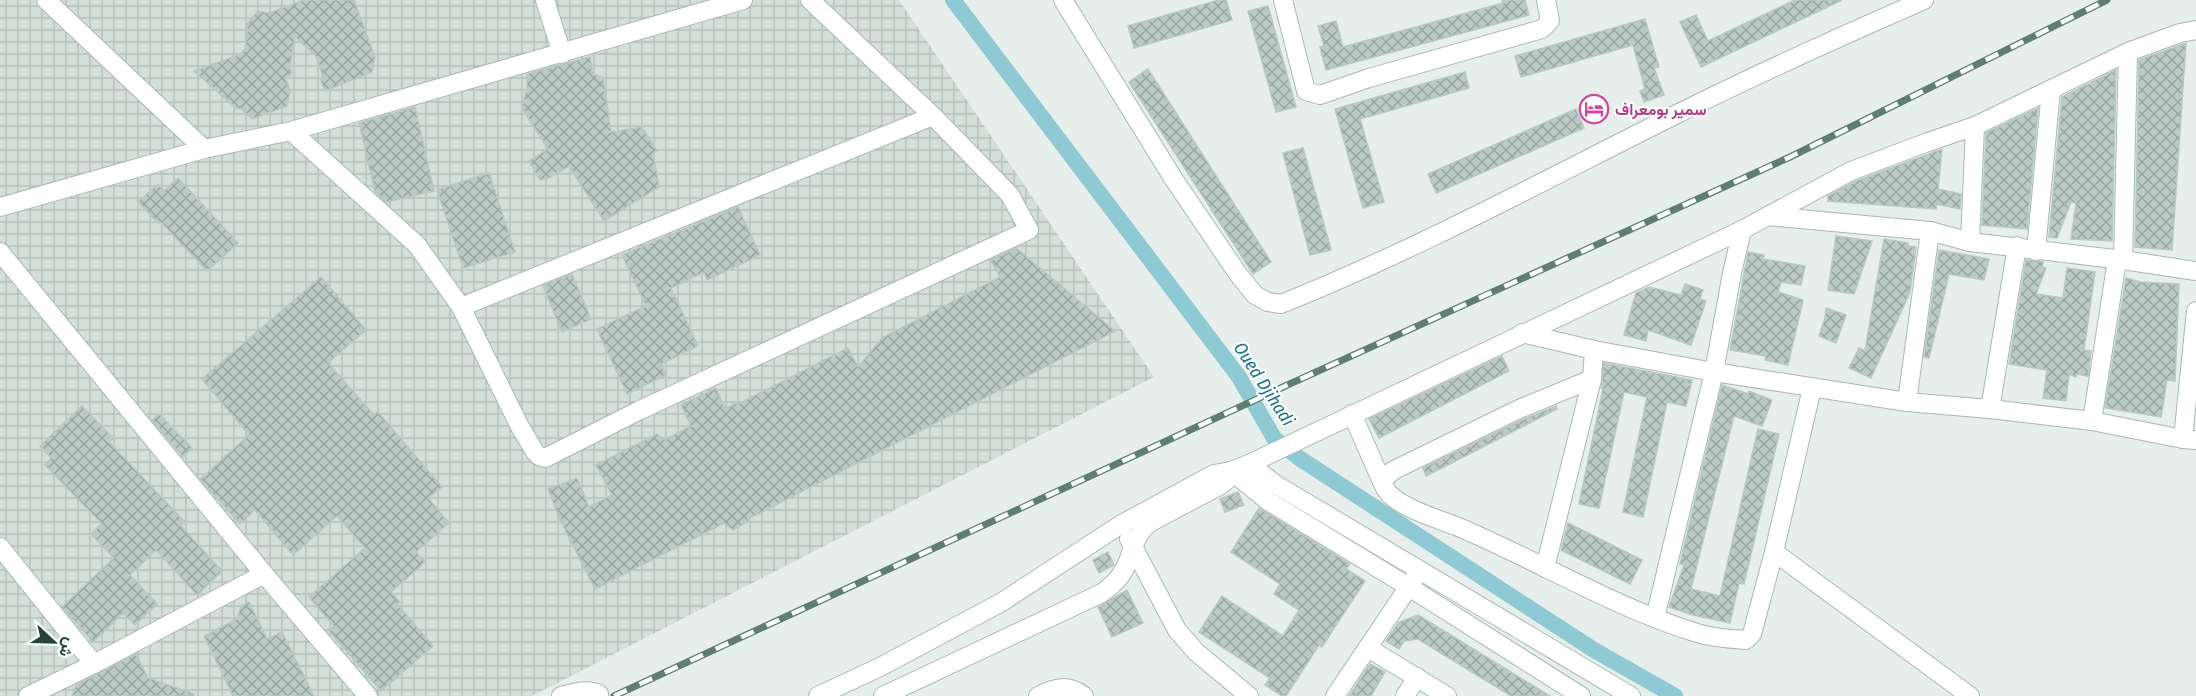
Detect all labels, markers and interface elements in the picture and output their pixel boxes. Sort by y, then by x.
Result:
hotel icon: سمير بومعراف [1578,93,1610,125]
place label: سمير بومعراف [1615,100,1707,120]
water label: Oued Djihadi [1229,338,1299,430]
north arrow [24,612,84,672]
text: ش [55,635,80,660]

